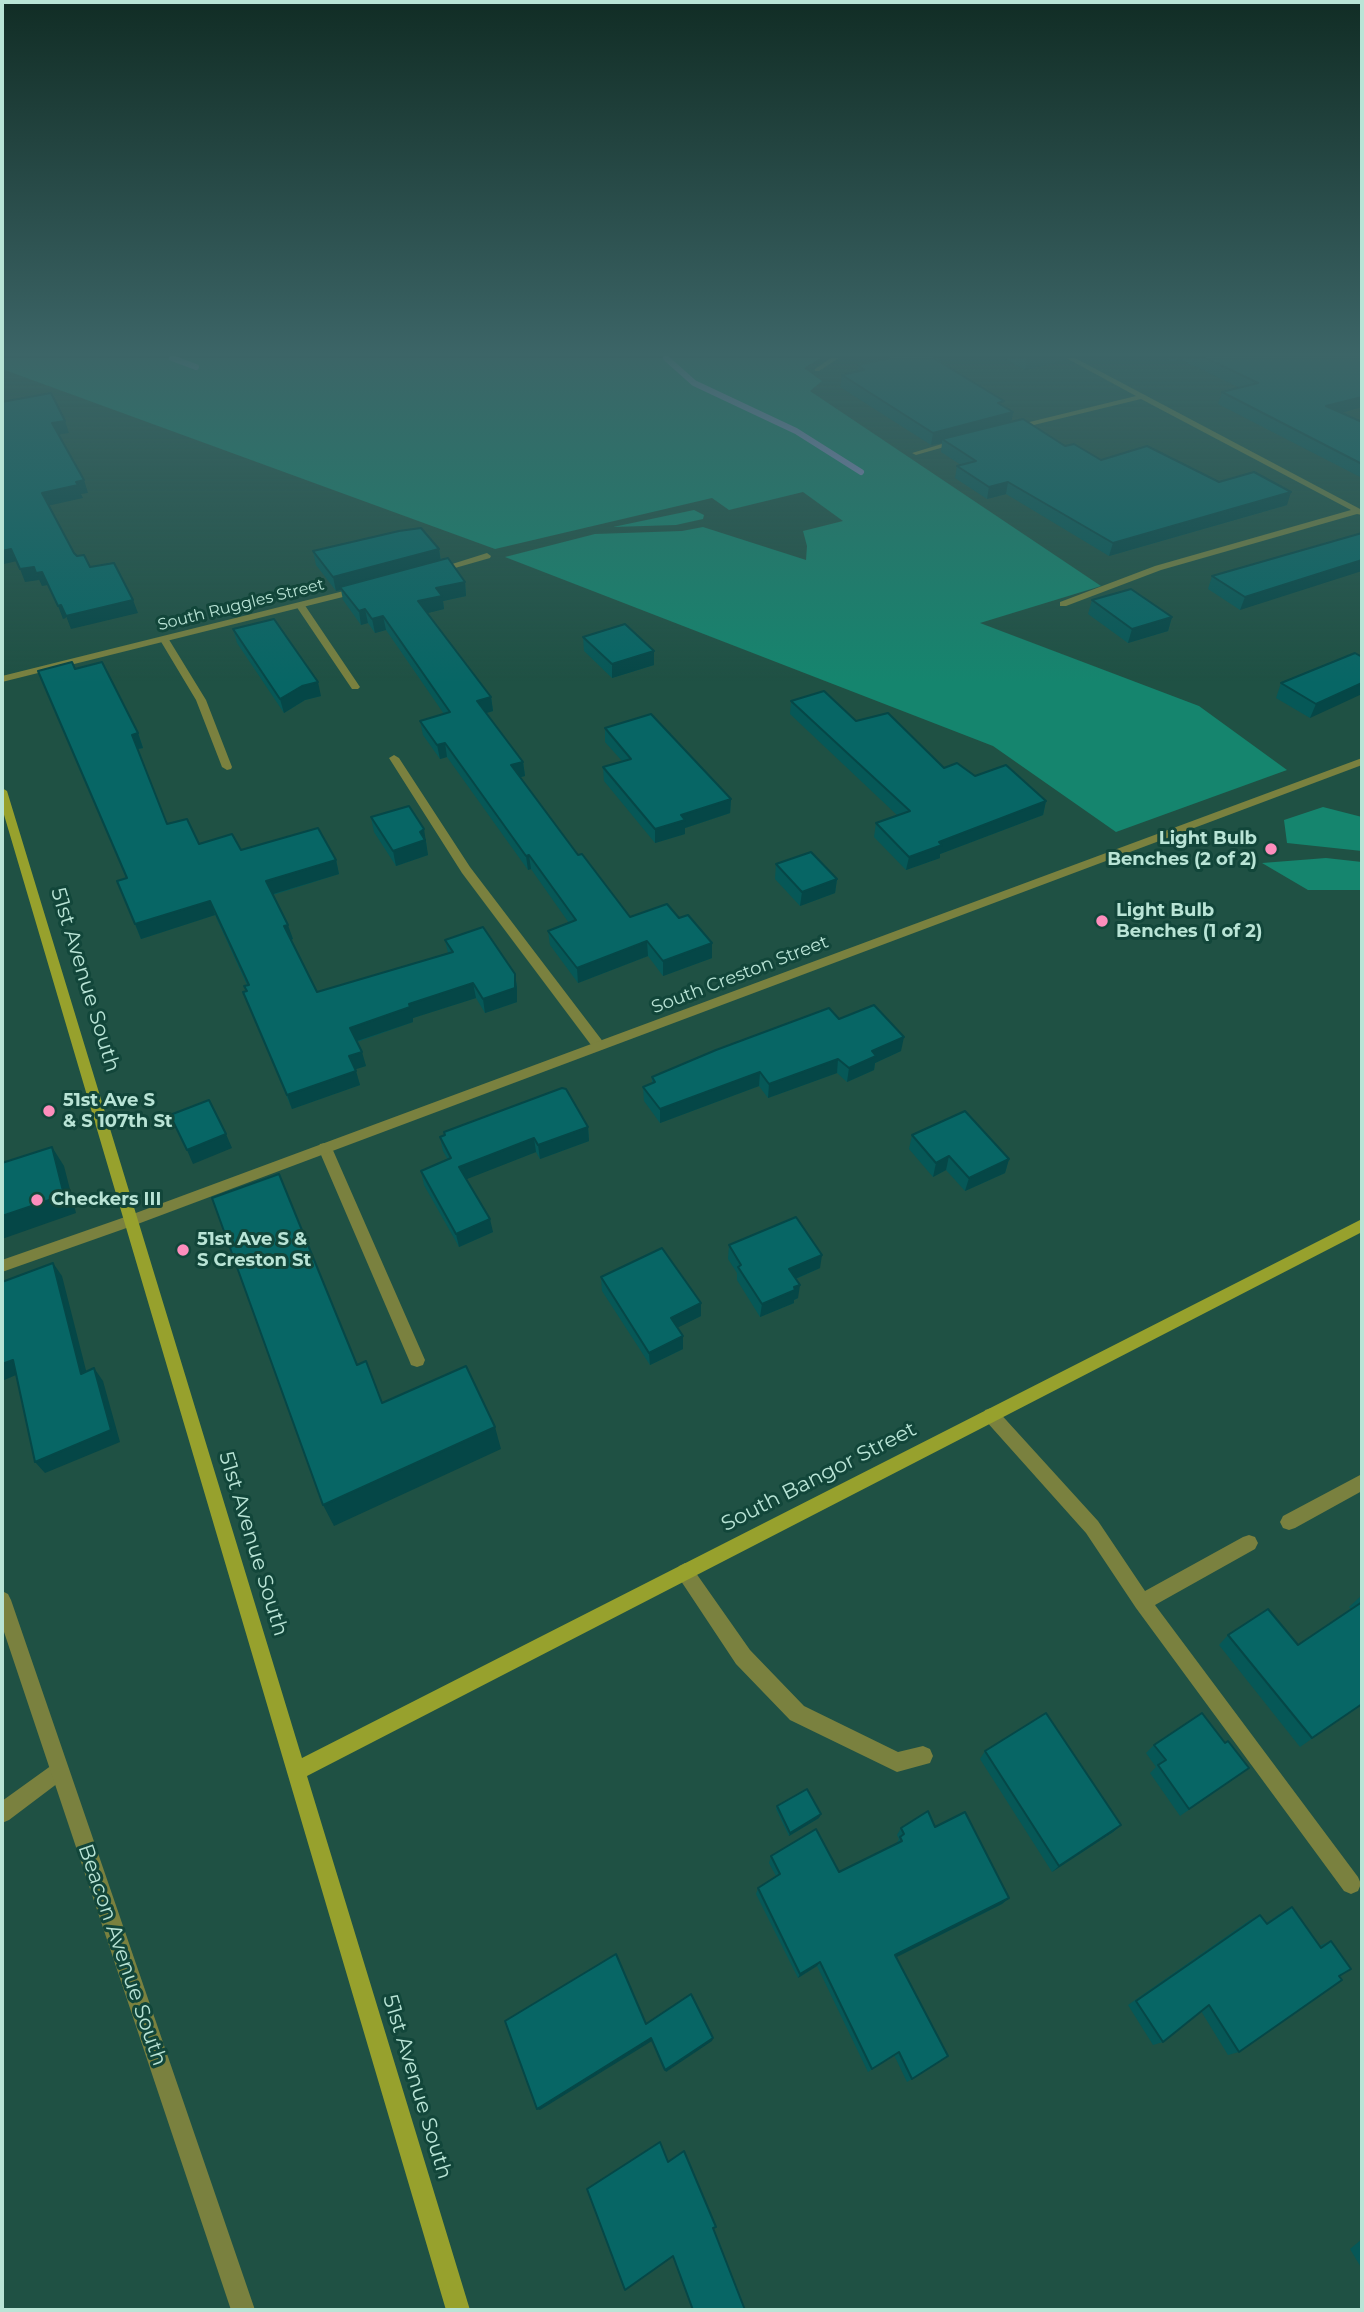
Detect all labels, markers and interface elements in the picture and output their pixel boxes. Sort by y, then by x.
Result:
street label: South Ruggles Street [156,575,326,635]
place label: Light Bulb Benches (2 of 2) [1107,828,1257,870]
marker: Light Bulb Benches (2 of 2) [1263,841,1279,857]
street label: 51st Avenue South [45,885,125,1075]
place label: Light Bulb Benches (1 of 2) [1116,900,1262,942]
marker: Light Bulb Benches (1 of 2) [1094,913,1110,929]
street label: South Creston Street [649,931,831,1019]
place label: 51st Ave S & S 107th St [63,1090,173,1132]
marker: 51st Ave S & S 107th St [41,1103,57,1119]
place label: Checkers III [51,1189,161,1211]
marker: Checkers III [29,1192,45,1208]
place label: 51st Ave S & S Creston St [197,1229,311,1272]
marker: 51st Ave S & S Creston St [175,1242,191,1258]
street label: South Bangor Street [717,1417,921,1537]
street label: 51st Avenue South [213,1449,293,1639]
street label: Beacon Avenue South [72,1841,172,2069]
street label: 51st Avenue South [377,1992,457,2182]

